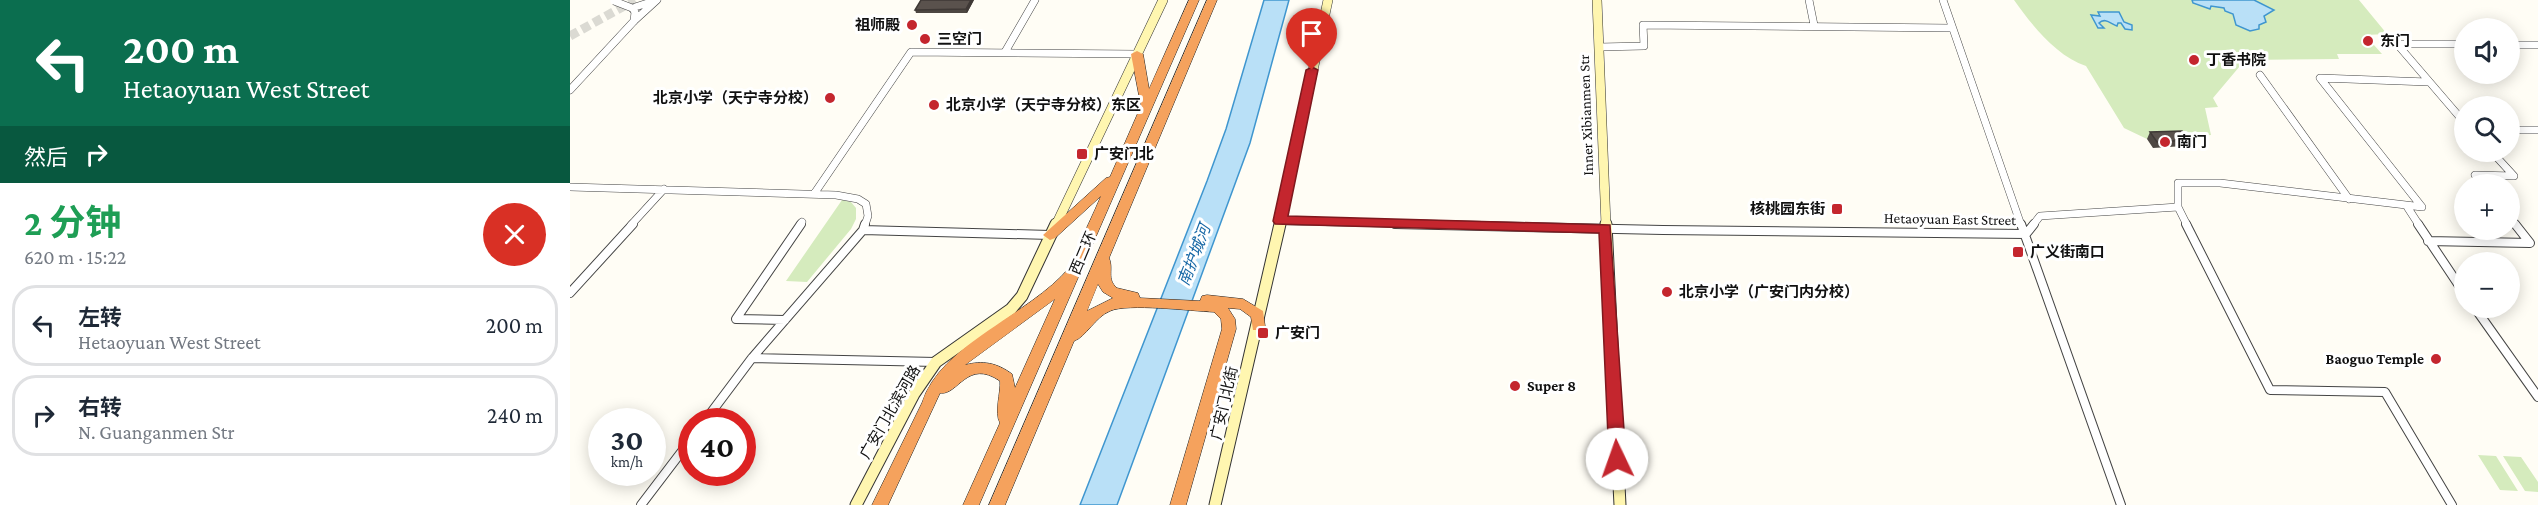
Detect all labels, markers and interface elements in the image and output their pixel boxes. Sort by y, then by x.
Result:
pin [1286,8,1337,70]
place label: 祖师殿 [855,17,900,33]
icon: arrive [1295,17,1328,50]
marker: 祖师殿 [905,18,919,32]
map controls [2454,18,2520,318]
button: sound [2454,18,2520,84]
icon: left [24,24,102,102]
text: 200 m [123,25,239,72]
place label: 三空门 [937,31,982,47]
marker: 三空门 [918,32,932,46]
place label: 东门 [2380,33,2410,49]
marker: 东门 [2361,34,2375,48]
place label: 丁香书院 [2206,52,2266,68]
street label: Inner Xibianmen Str [1576,53,1596,176]
marker: 丁香书院 [2187,53,2201,67]
text: Hetaoyuan West Street [123,74,369,104]
place label: 北京小学（天宁寺分校） [653,89,818,106]
marker: 北京小学（天宁寺分校） [823,91,837,105]
place label: 北京小学（天宁寺分校）东区 [946,96,1141,113]
button: search [2454,96,2520,162]
marker: 北京小学（天宁寺分校）东区 [927,98,941,112]
place label: 南门 [2177,134,2207,150]
marker: 南门 [2158,135,2172,149]
icon: right [80,138,113,171]
text: 然后 [24,145,68,170]
place label: 广安门北 [1094,146,1154,162]
marker: 广安门北 [1075,147,1089,161]
button: + [2454,174,2520,240]
place label: 核桃园东街 [1750,200,1825,217]
marker: 核桃园东街 [1830,202,1844,216]
text: 2 分钟 [24,203,121,243]
button: close [483,203,546,266]
street label: Hetaoyuan East Street [1884,210,2017,229]
water label: 南护城河 [1175,219,1214,288]
street label: 西二环 [1067,229,1099,277]
place label: 广义街南口 [2030,244,2105,260]
marker: 广义街南口 [2011,245,2025,259]
text: 620 m · 15:22 [24,246,126,268]
button: − [2454,252,2520,318]
place label: 北京小学（广安门内分校） [1679,283,1859,300]
marker: 北京小学（广安门内分校） [1660,285,1674,299]
text: 左转 [78,305,122,330]
icon: left [27,309,60,342]
text: 200 m [486,313,543,338]
place label: 广安门 [1275,325,1320,341]
marker: 广安门 [1256,326,1270,340]
text: Hetaoyuan West Street [78,331,261,353]
place label: Baoguo Temple [2326,351,2424,367]
marker: Baoguo Temple [2429,352,2443,366]
street label: 广安门北滨河路 [856,362,923,461]
street label: 广安门北街 [1207,364,1240,441]
place label: Super 8 [1527,378,1576,394]
marker: Super 8 [1508,379,1522,393]
text: 右转 [78,395,122,420]
icon: right [27,399,60,432]
text: 240 m [487,403,543,428]
speed limit sign: 40 [678,408,756,486]
text: N. Guanganmen Str [78,421,235,443]
text: 30 [611,423,643,456]
position arrow [1585,427,1649,491]
text: km/h [611,454,643,470]

